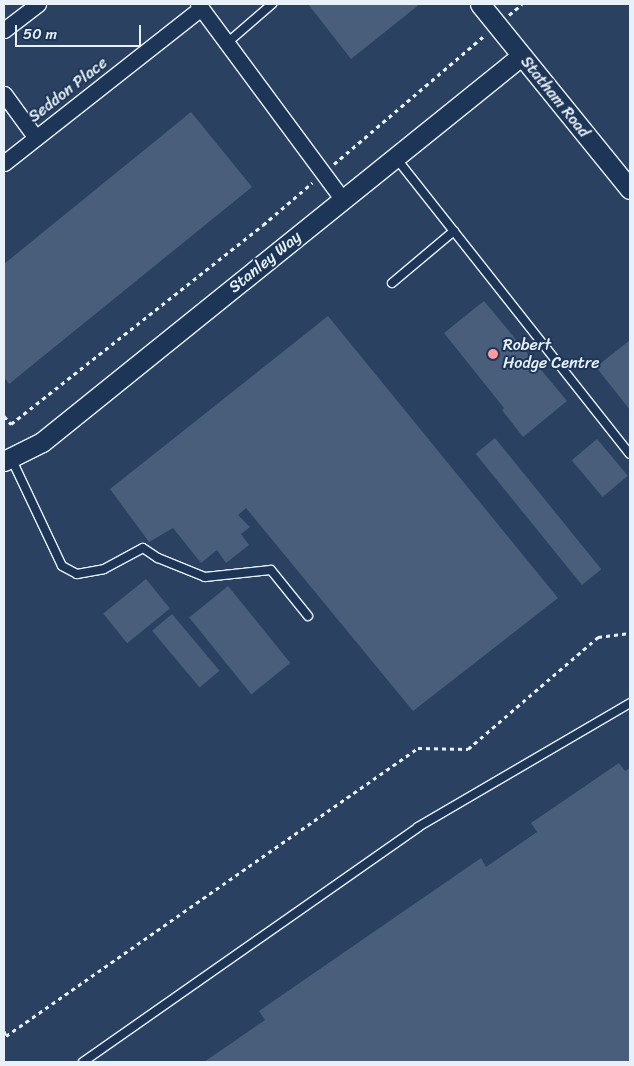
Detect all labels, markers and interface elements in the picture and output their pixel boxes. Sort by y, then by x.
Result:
scale bar [18,15,144,47]
text: 50 m [23,21,57,47]
street label: Statham Road [516,52,594,142]
street label: Seddon Place [25,53,111,127]
street label: Stanley Way [225,227,305,297]
place label: Robert Hodge Centre [503,335,600,373]
marker: Robert Hodge Centre [487,348,499,360]

